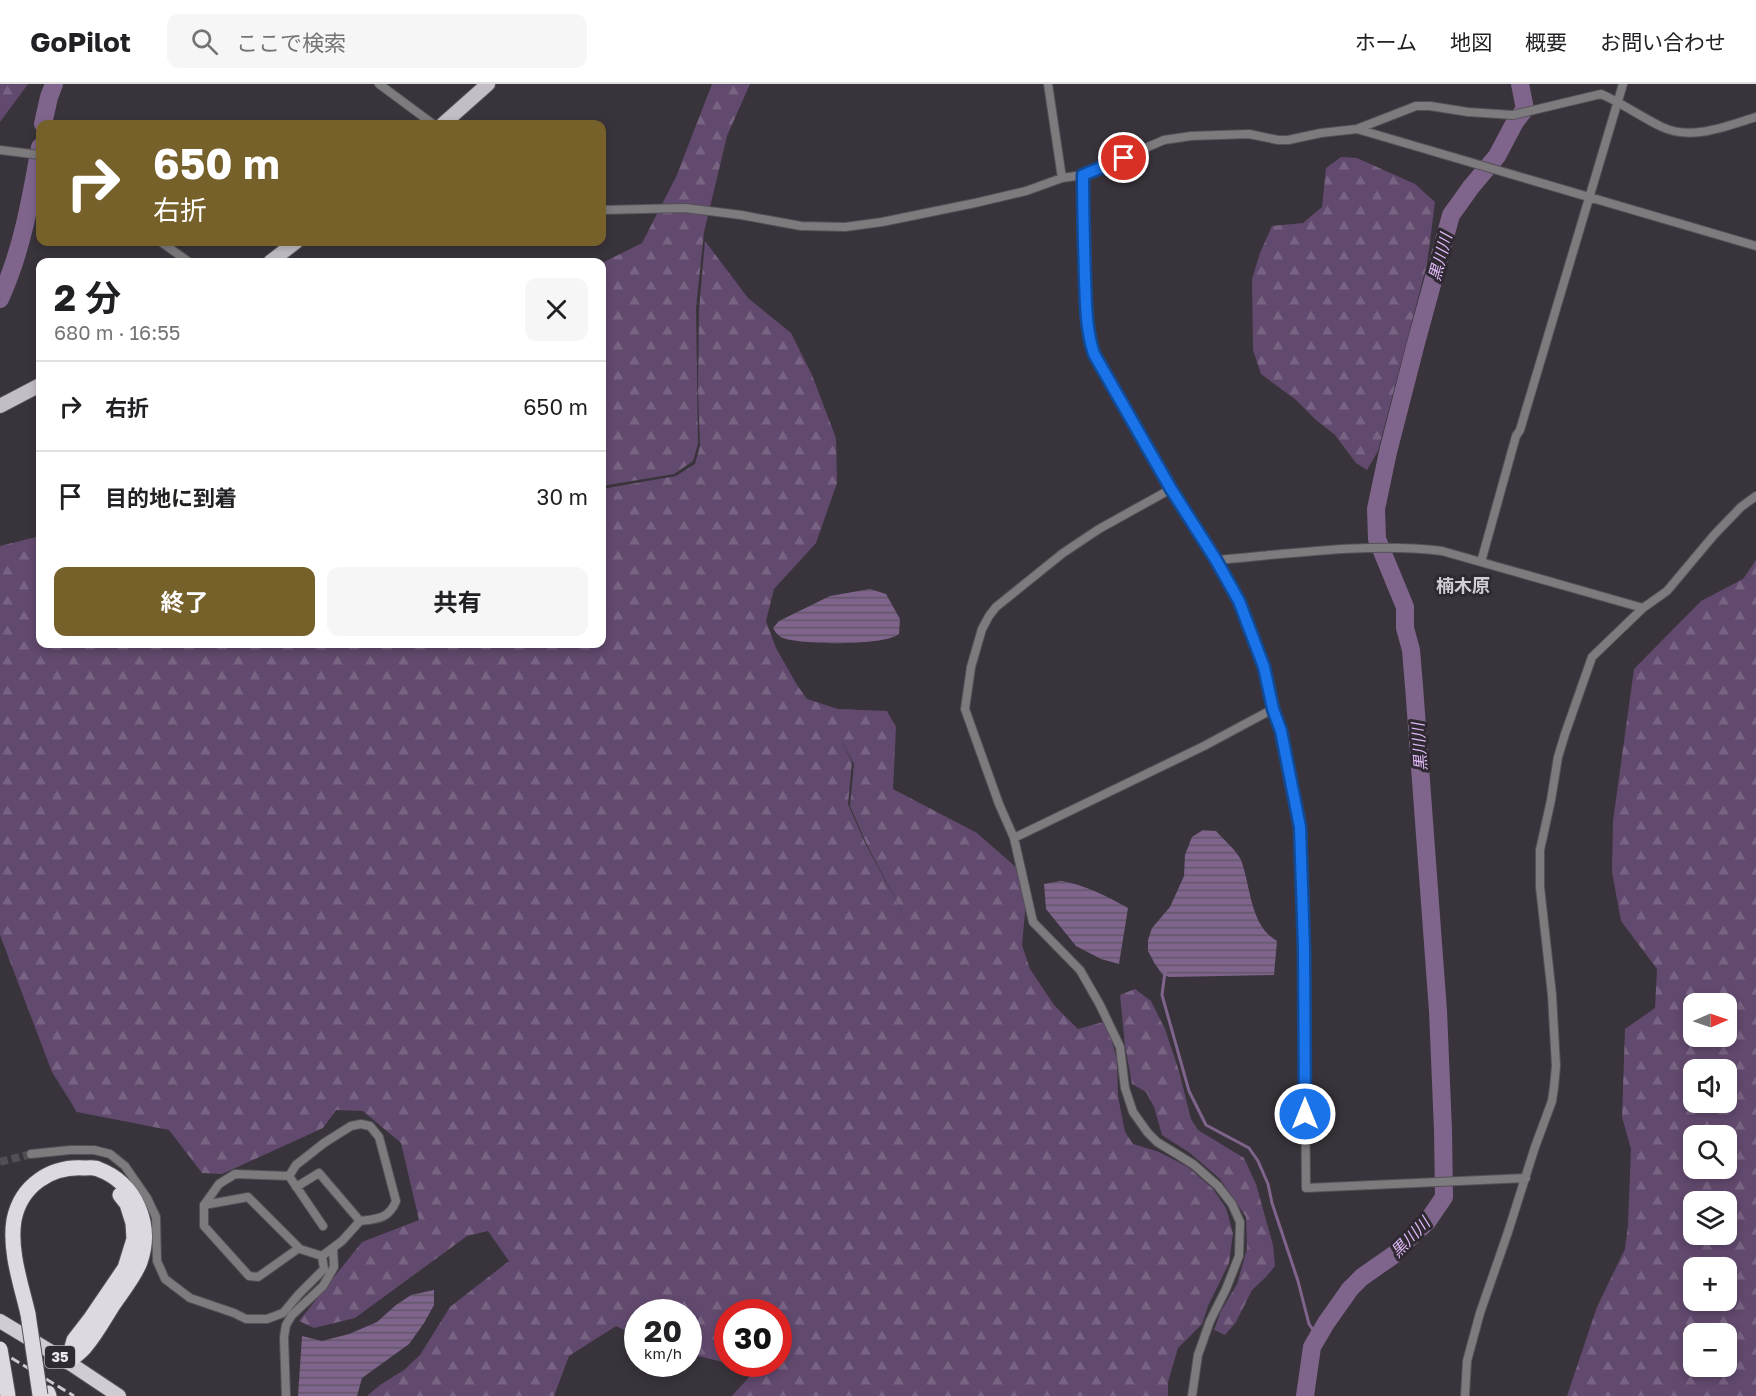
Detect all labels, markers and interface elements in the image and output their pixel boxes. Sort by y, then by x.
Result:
search box [167,14,587,68]
text: GoPilot [30,25,131,58]
icon: search [188,25,221,58]
text: ここで検索 [236,29,346,56]
text: ホーム [1355,29,1417,55]
text: 地図 [1450,29,1492,55]
text: 概要 [1525,29,1567,55]
text: お問い合わせ [1600,29,1726,55]
pin [1098,132,1149,183]
text: 650 m [153,138,280,188]
icon: arrive [1107,141,1140,174]
icon: right [54,144,132,222]
text: 右折 [153,194,207,226]
water label: 黒川川 [1424,229,1456,283]
text: 2 分 [54,276,121,319]
button: close [525,278,588,341]
text: 680 m · 16:55 [54,320,180,344]
icon: right [54,390,87,423]
text: 650 m [523,393,588,420]
text: 右折 [105,394,149,421]
icon: arrive [54,480,87,513]
text: 30 m [537,483,588,510]
text: 目的地に到着 [105,484,237,511]
button: 終了 [54,567,315,636]
button: 共有 [327,567,588,636]
district label: 楠木原 [1436,574,1490,596]
water label: 黒川川 [1407,720,1431,772]
north arrow [1683,993,1737,1047]
map controls [1683,993,1737,1377]
button: sound [1683,1059,1737,1113]
position arrow [1273,1082,1337,1146]
button: search [1683,1125,1737,1179]
button: layers [1683,1191,1737,1245]
water label: 黒川川 [1386,1211,1435,1261]
button: + [1683,1257,1737,1311]
speed limit sign: 30 [714,1299,792,1377]
text: 20 [644,1313,682,1349]
button: − [1683,1323,1737,1377]
text: km/h [644,1344,682,1362]
road number: 35 [45,1346,75,1368]

